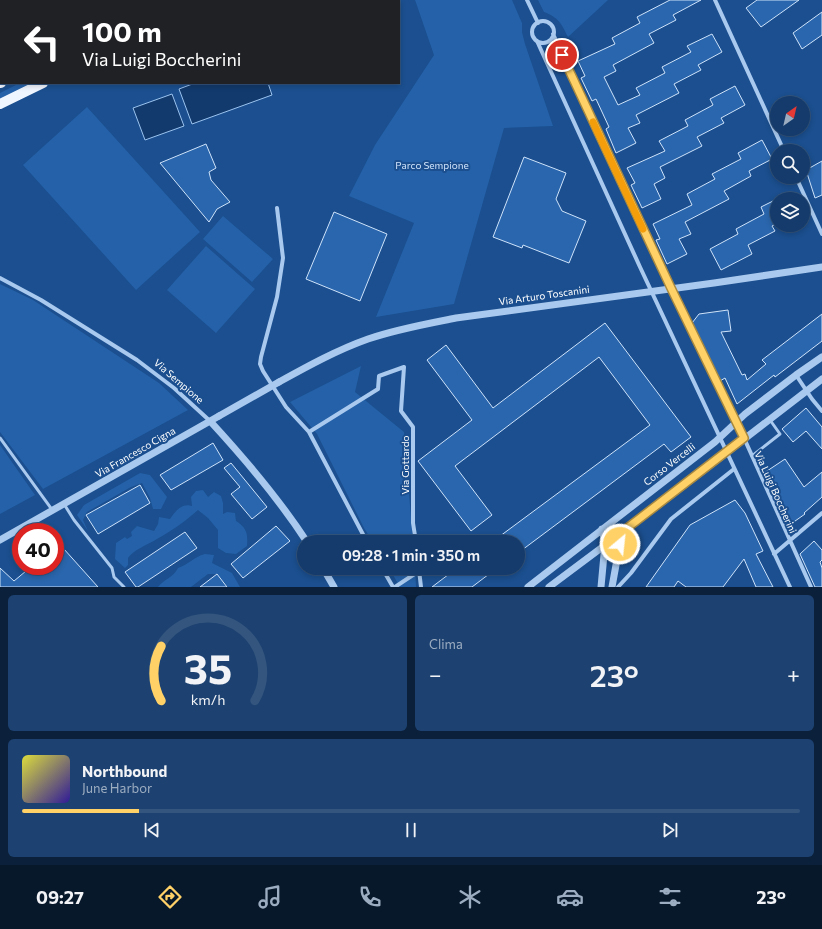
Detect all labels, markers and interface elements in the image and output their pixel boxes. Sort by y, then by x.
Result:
text: 100 m [82,14,162,48]
icon: left [16,16,68,68]
pin [545,38,579,72]
icon: arrive [551,44,573,66]
text: Via Luigi Boccherini [82,48,241,70]
north arrow [770,96,810,136]
map controls [770,96,810,232]
button: search [770,144,810,184]
park label: Parco Sempione [395,159,469,171]
button: layers [770,192,810,232]
street label: Via Arturo Toscanini [498,283,590,307]
street label: Via Sempione [152,356,206,406]
street label: Via Francesco Cigna [93,424,177,480]
street label: Via Gottardo [399,436,411,494]
street label: Corso Vercelli [641,440,697,488]
street label: Via Luigi Boccherini [753,449,799,535]
speed limit sign: 40 [12,523,64,575]
position arrow [599,523,641,565]
text: 09:28 · 1 min · 350 m [342,546,480,564]
text: Clima [429,636,463,652]
text: 35 [183,642,232,693]
text: 23° [590,656,639,693]
text: − [429,661,442,688]
text: + [787,661,800,688]
text: km/h [190,690,225,708]
text: Northbound [82,762,167,780]
text: June Harbor [82,780,152,796]
icon: previous [141,819,163,841]
icon: pause [400,819,422,841]
icon: next [659,819,681,841]
icon: directions [156,883,184,911]
icon: music [256,883,284,911]
icon: phone [356,883,384,911]
icon: climate [456,883,484,911]
icon: car [556,883,584,911]
icon: filters [656,883,684,911]
text: 09:27 [36,886,84,908]
text: 23° [756,886,786,908]

